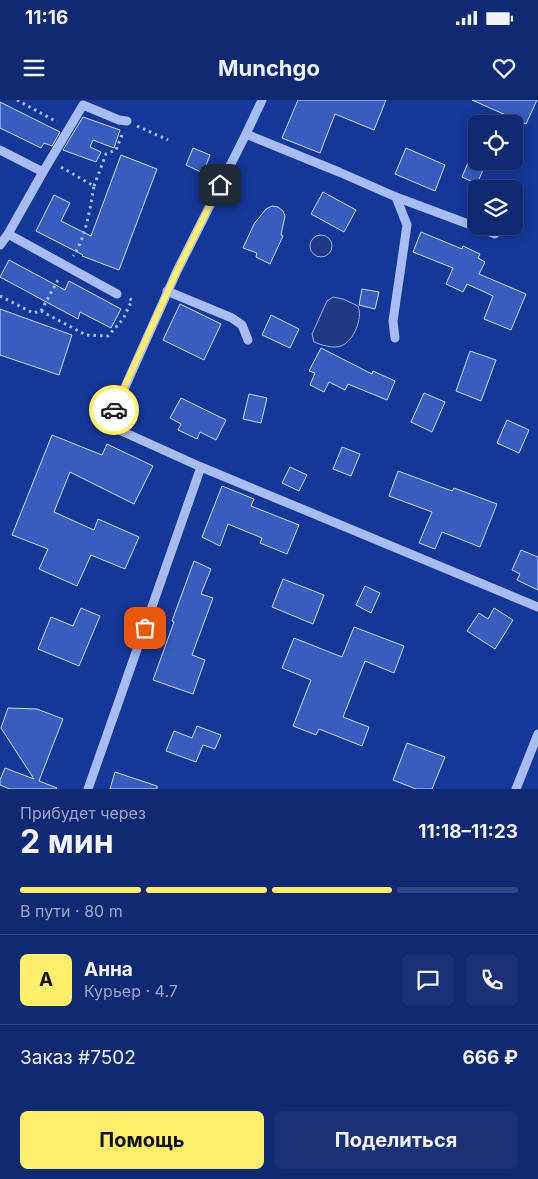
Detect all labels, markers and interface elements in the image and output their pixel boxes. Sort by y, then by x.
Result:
text: 11:16 [25,6,68,29]
icon: menu [20,54,48,82]
icon: heart [490,54,518,82]
text: Munchgo [218,55,320,81]
map controls [468,115,523,235]
button: locate [468,115,523,170]
pin [199,164,241,206]
icon: home [206,171,234,199]
button: layers [468,180,523,235]
courier [89,385,139,435]
icon: car [100,396,128,424]
pin [124,607,166,649]
icon: bag [131,614,159,642]
text: Прибудет через [20,803,146,823]
text: 11:18–11:23 [418,820,518,843]
text: 2 мин [20,822,114,861]
text: В пути · 80 m [20,901,123,921]
button: chat [402,954,454,1006]
button: phone [466,954,518,1006]
text: Анна [84,958,133,981]
text: А [39,968,53,991]
text: Курьер · 4.7 [84,981,178,1001]
text: Заказ #7502 [20,1046,136,1069]
text: 666 ₽ [462,1046,518,1069]
button: Помощь [20,1111,264,1169]
button: Поделиться [274,1111,518,1169]

